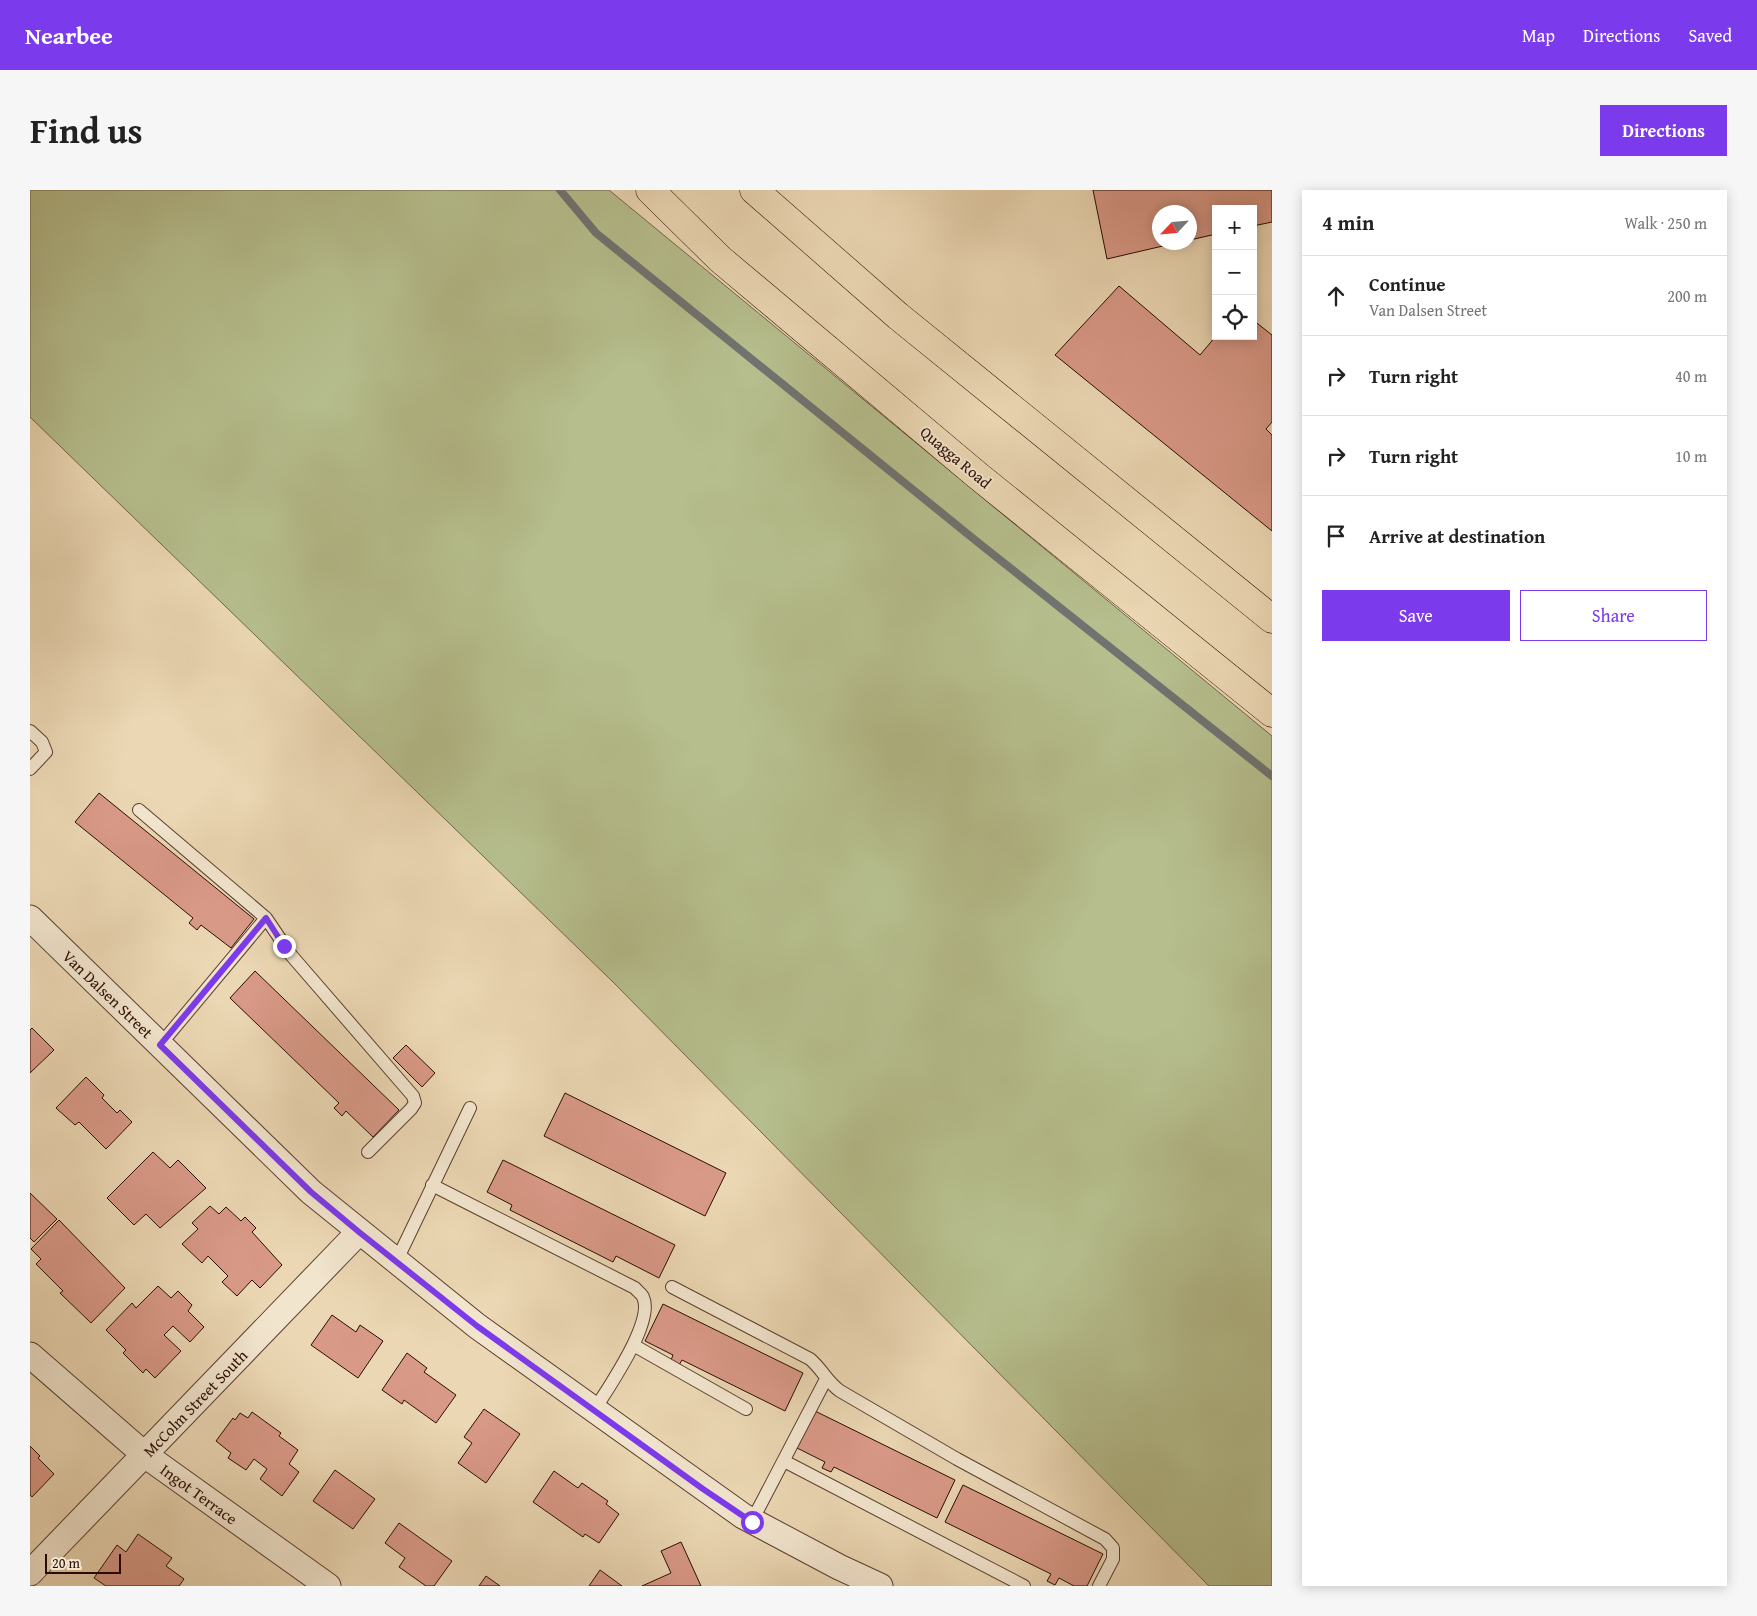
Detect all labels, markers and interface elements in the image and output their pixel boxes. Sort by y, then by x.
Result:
text: Nearbee [25,18,113,53]
text: Map [1522,22,1555,49]
text: Directions [1583,22,1660,49]
text: Saved [1688,22,1732,49]
text: Find us [30,105,143,156]
button: Directions [1600,105,1727,156]
north arrow [1152,205,1197,250]
map controls [1212,205,1257,340]
button: + [1212,205,1257,250]
text: 4 min [1322,207,1374,238]
text: Walk · 250 m [1624,211,1707,235]
button: − [1212,250,1257,295]
text: Continue [1369,270,1446,298]
icon: ahead [1322,282,1350,310]
text: 200 m [1667,284,1707,308]
button: locate [1212,295,1257,340]
text: Van Dalsen Street [1369,298,1487,322]
icon: right [1322,362,1350,390]
text: Turn right [1369,362,1458,390]
text: 40 m [1675,364,1707,388]
street label: Quagga Road [915,420,997,494]
icon: right [1322,442,1350,470]
text: Turn right [1369,442,1458,470]
text: 10 m [1675,444,1707,468]
icon: arrive [1322,522,1350,550]
text: Arrive at destination [1369,522,1545,550]
button: Save [1322,590,1510,641]
button: Share [1520,590,1707,641]
route end [273,935,296,958]
street label: Van Dalsen Street [57,944,159,1044]
street label: McColm Street South [137,1344,253,1462]
street label: Ingot Terrace [155,1458,243,1530]
route start [741,1511,764,1534]
scale bar [45,1551,121,1574]
text: 20 m [52,1553,80,1573]

